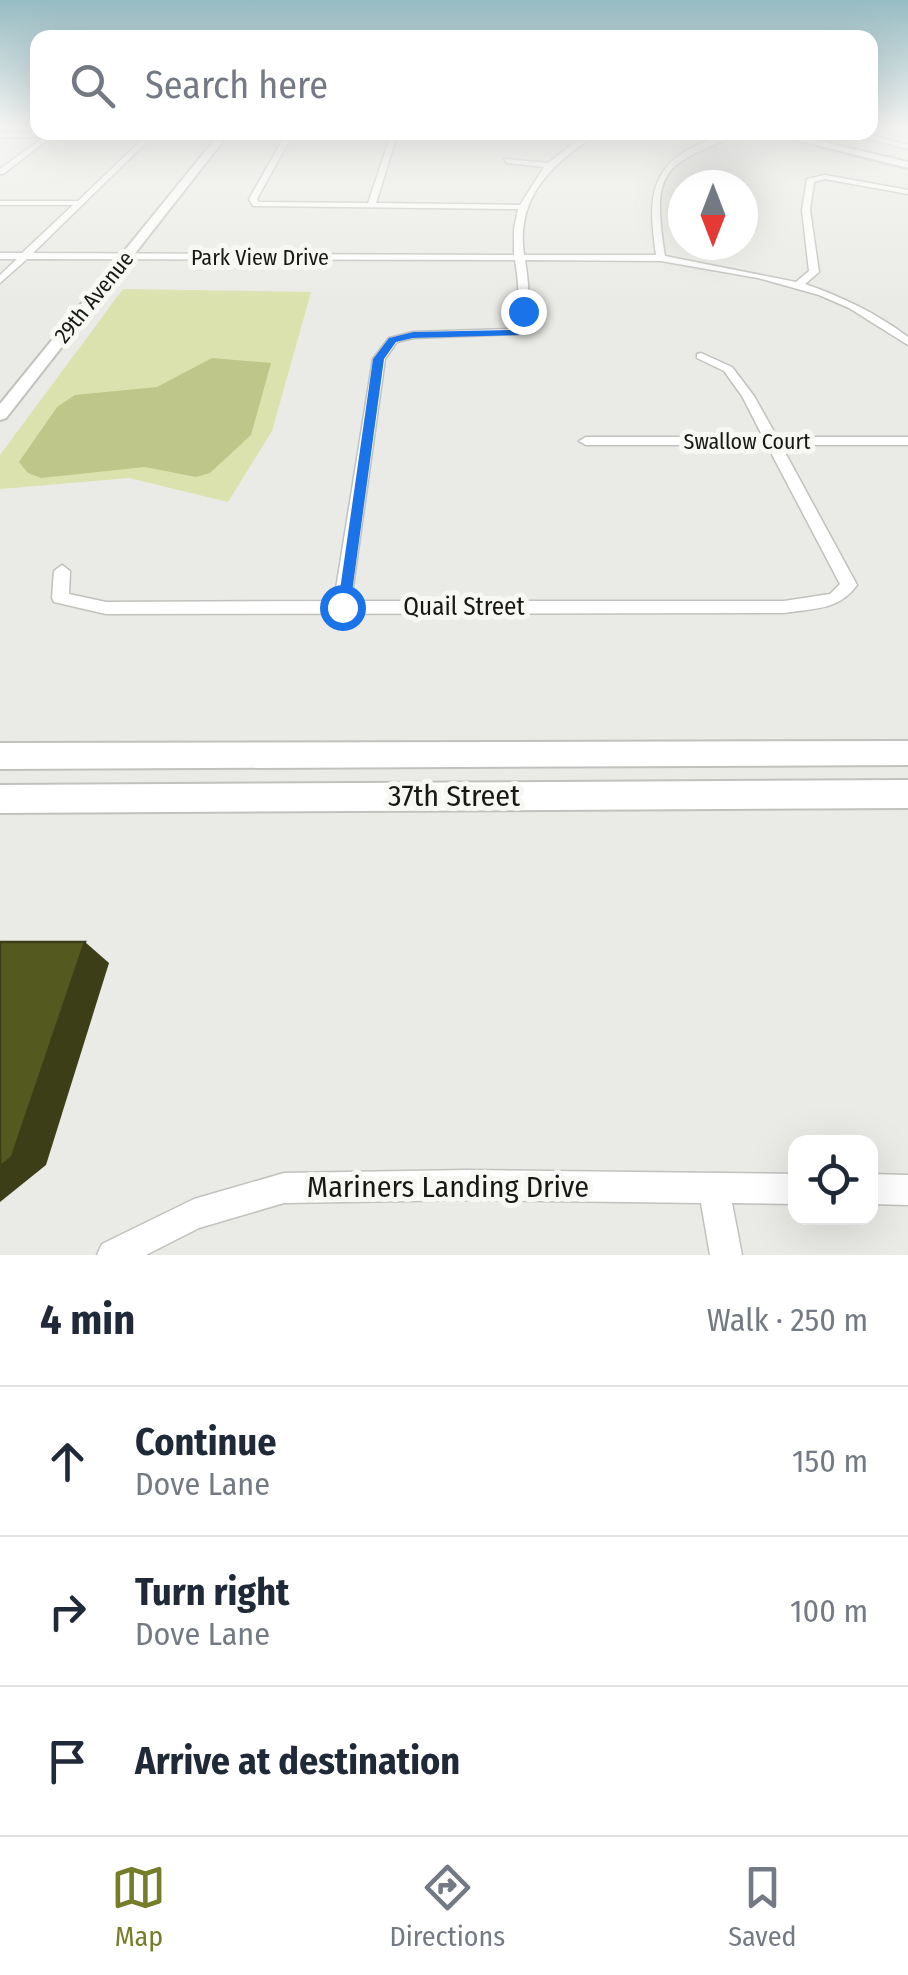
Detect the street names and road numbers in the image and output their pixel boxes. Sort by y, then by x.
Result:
street label: Park View Drive [191,244,329,271]
street label: 29th Avenue [49,246,139,348]
street label: Swallow Court [684,428,811,455]
street label: Quail Street [403,592,525,622]
street label: 37th Street [388,778,520,814]
street label: Mariners Landing Drive [307,1169,589,1205]

